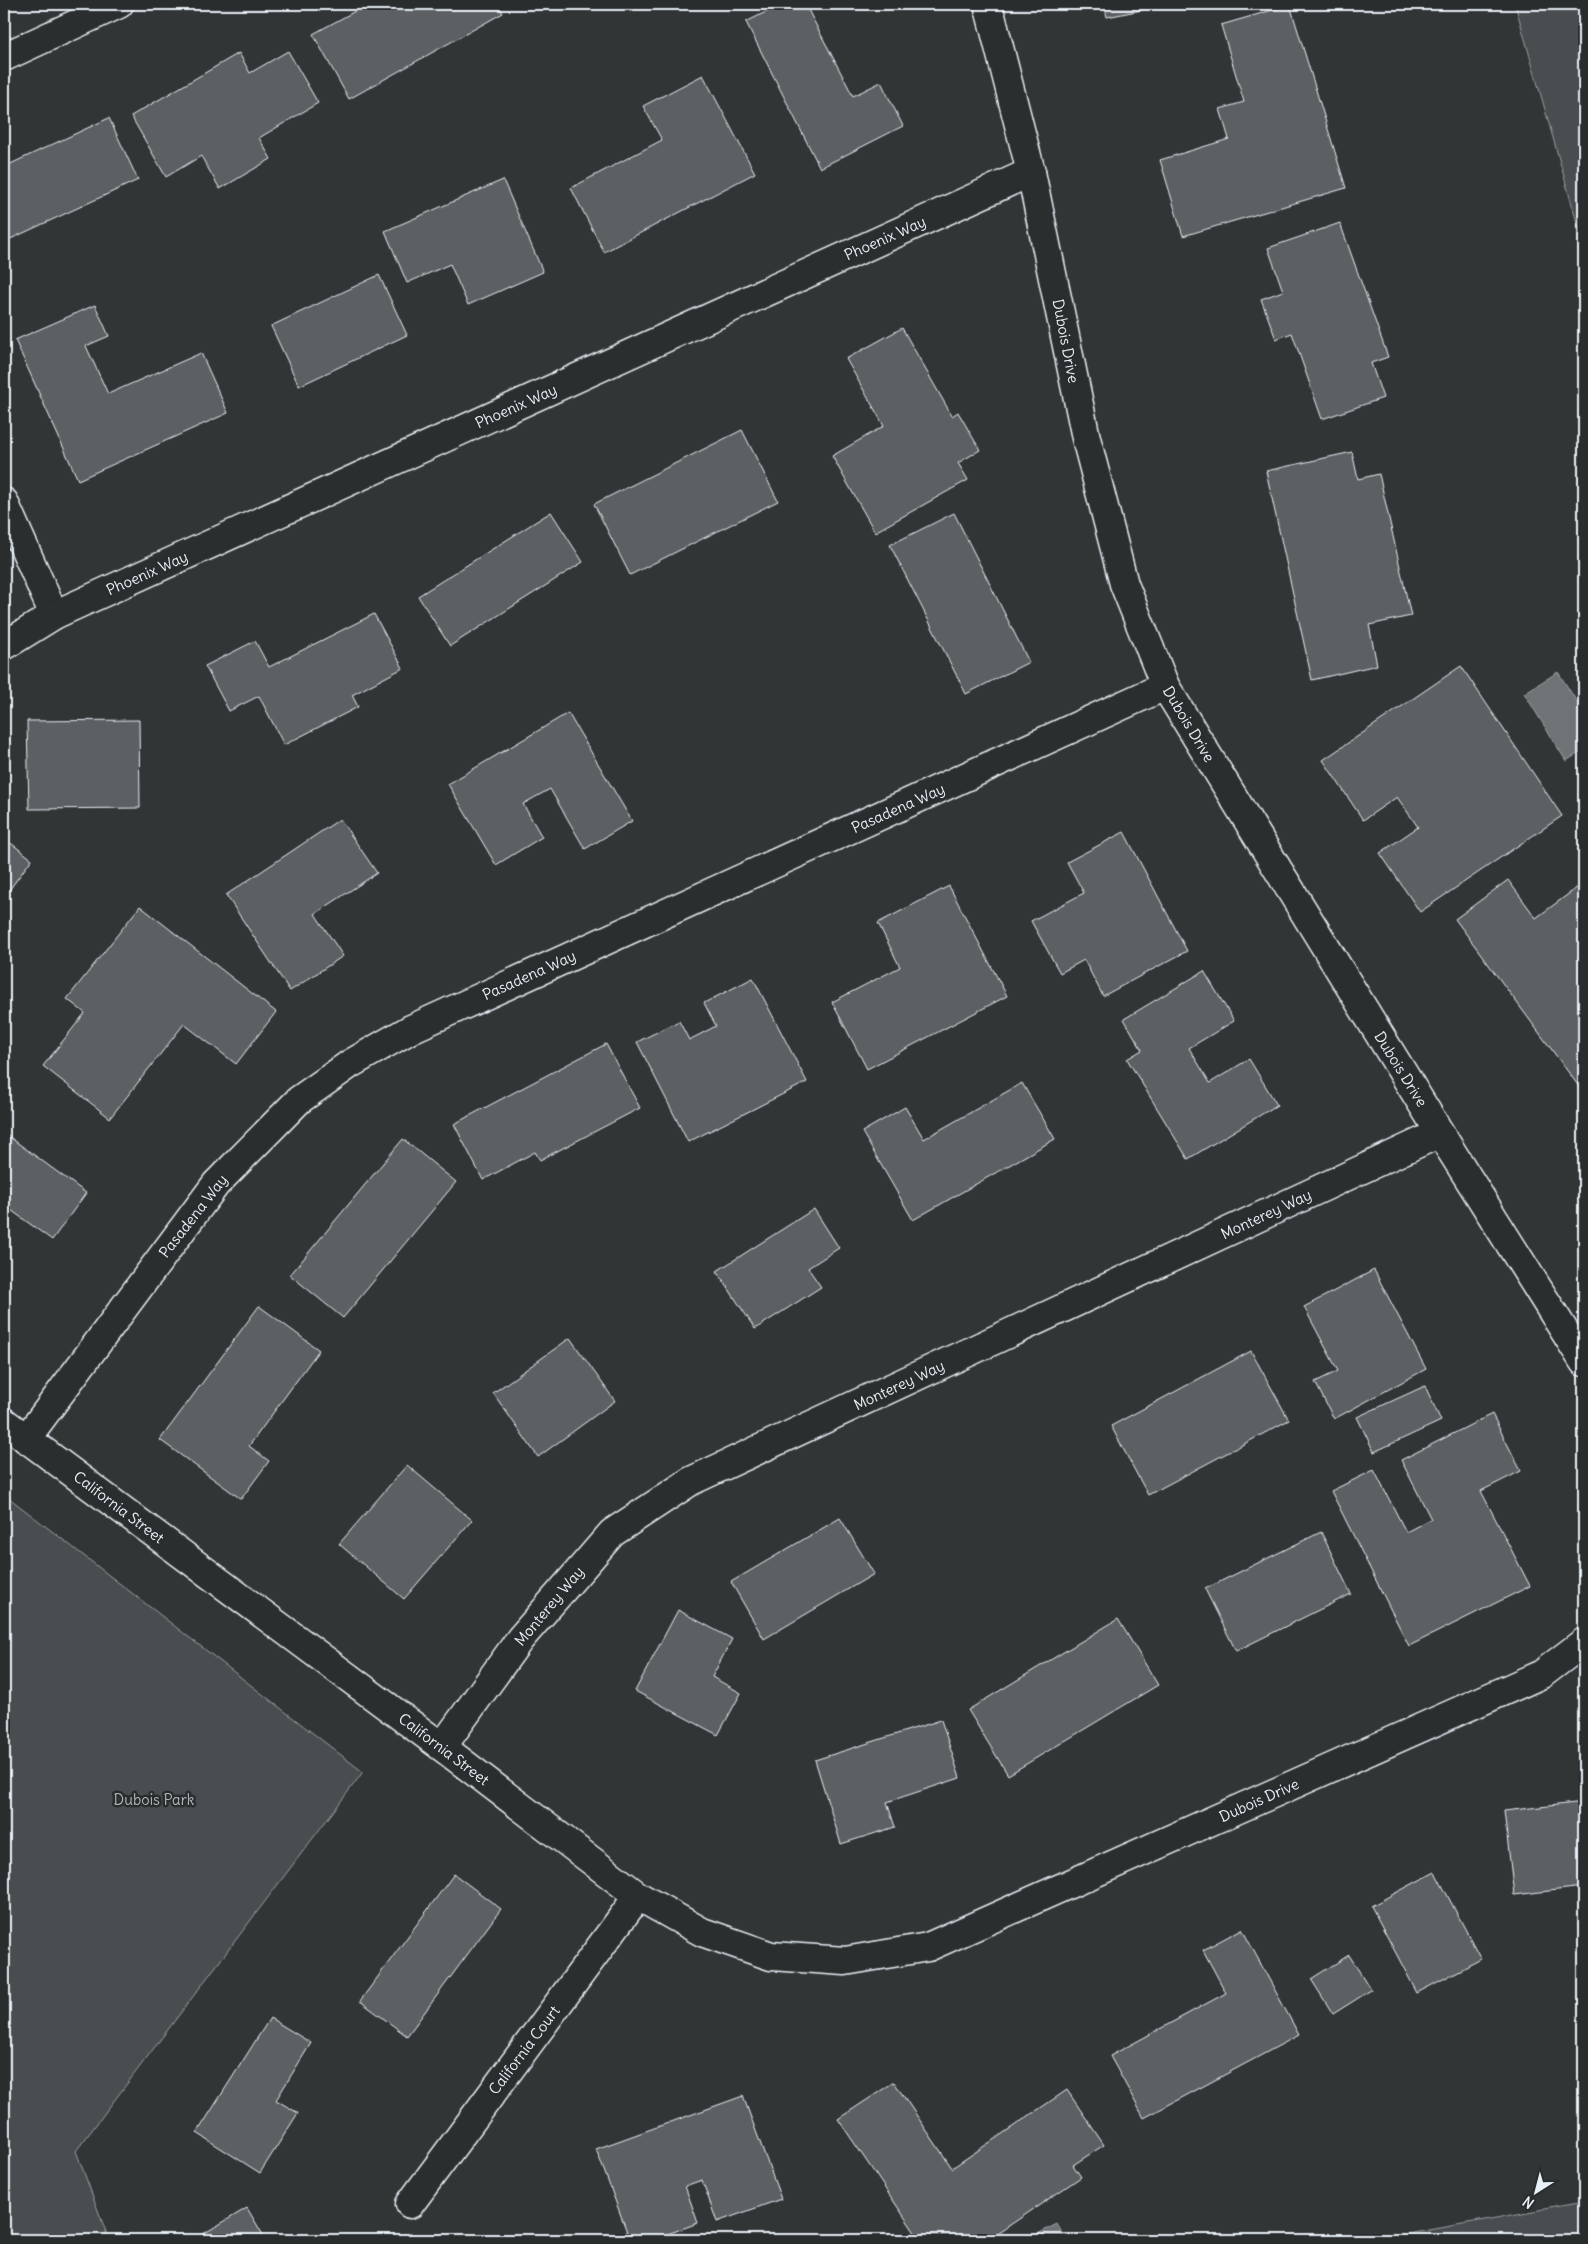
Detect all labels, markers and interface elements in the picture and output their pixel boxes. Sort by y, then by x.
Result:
street label: Phoenix Way [841,212,929,264]
street label: Dubois Drive [1049,297,1083,385]
street label: Phoenix Way [472,380,560,432]
street label: Phoenix Way [103,547,191,599]
street label: Dubois Drive [1159,683,1219,765]
street label: Pasadena Way [848,779,948,837]
street label: Pasadena Way [479,946,579,1004]
street label: Dubois Drive [1370,1028,1432,1110]
street label: Pasadena Way [155,1171,231,1261]
street label: Monterey Way [1218,1185,1314,1243]
street label: Monterey Way [851,1356,947,1414]
street label: California Street [70,1467,168,1547]
street label: Monterey Way [510,1562,588,1650]
street label: California Street [395,1709,493,1789]
street label: Dubois Drive [1216,1774,1302,1826]
park label: Dubois Park [114,1790,195,1809]
street label: California Court [484,2002,564,2098]
north arrow [1510,2166,1560,2216]
text: N [1519,2192,1538,2213]

